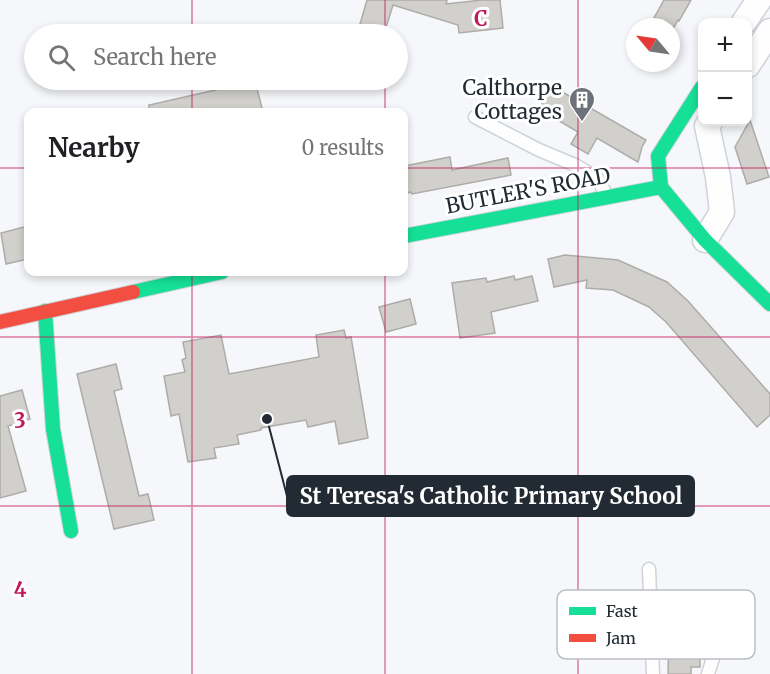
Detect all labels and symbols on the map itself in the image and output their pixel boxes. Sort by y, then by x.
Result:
text: C [474,6,488,31]
north arrow [626,18,680,72]
place label: Calthorpe Cottages [462,74,562,125]
building icon: Calthorpe Cottages [567,85,597,123]
street label: BUTLER'S ROAD [443,161,613,220]
text: 3 [14,408,26,433]
callout: St Teresa's Catholic Primary School [287,476,694,516]
text: St Teresa's Catholic Primary School [300,482,682,510]
text: 4 [14,577,27,602]
legend [557,590,755,659]
text: Fast [606,601,639,621]
text: Jam [605,628,636,648]

